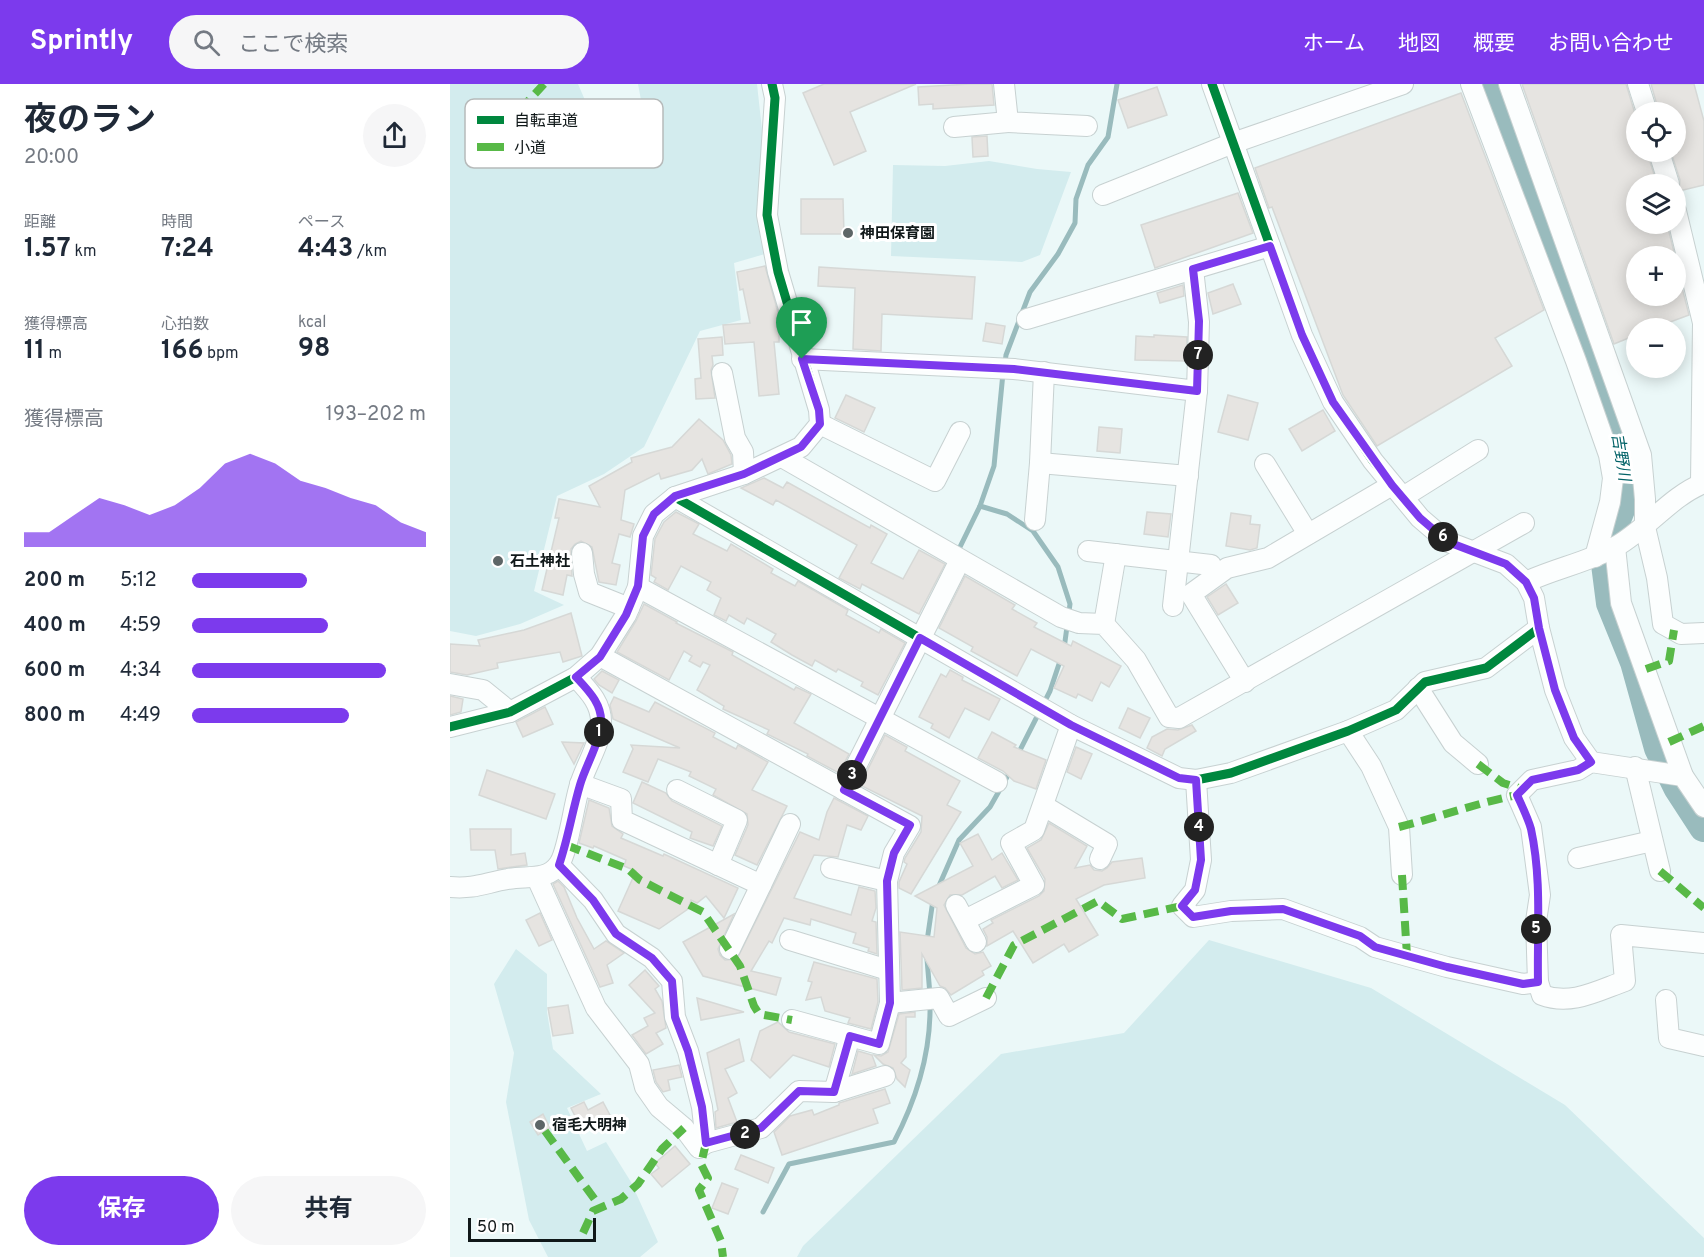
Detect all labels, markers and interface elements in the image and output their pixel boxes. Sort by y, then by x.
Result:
search box [169,15,589,69]
text: Sprintly [30,24,133,60]
icon: search [190,26,223,59]
text: ホーム [1303,31,1365,58]
text: 地図 [1398,31,1440,58]
text: 概要 [1473,31,1515,58]
text: お問い合わせ [1548,31,1674,58]
text: ここで検索 [238,32,348,59]
legend [465,99,663,168]
text: 夜のラン [24,101,156,143]
map controls [1626,102,1686,378]
button: locate [1626,102,1686,162]
button: share [363,104,426,167]
text: 自転車道 [514,112,578,132]
text: 小道 [514,139,546,159]
text: 20:00 [24,145,79,171]
button: layers [1626,174,1686,234]
text: 距離 [24,213,56,233]
text: 時間 [161,213,193,233]
text: ペース [298,213,345,233]
place label: 神田保育園 [859,224,935,244]
marker: 神田保育園 [841,226,855,240]
text: 1.57 [24,233,71,266]
text: 7:24 [161,233,214,266]
text: 4:43 [298,233,353,266]
text: km [71,242,97,262]
text: /km [353,242,387,262]
button: + [1626,246,1686,306]
pin [776,297,827,359]
icon: arrive [785,306,818,339]
text: kcal [298,313,326,333]
text: 獲得標高 [24,315,88,335]
text: 心拍数 [161,315,209,335]
button: − [1626,318,1686,378]
text: 98 [298,333,330,366]
text: 11 [24,335,45,368]
text: 166 [161,335,203,368]
pin: 7 [1183,340,1213,370]
text: m [45,344,62,364]
text: bpm [203,344,239,364]
text: 7 [1194,345,1202,365]
text: 193–202 m [326,402,426,428]
text: 獲得標高 [24,407,104,433]
water label: 吉野川 [1606,432,1634,485]
pin: 6 [1428,522,1458,552]
text: 6 [1438,527,1448,547]
place label: 石土神社 [510,552,570,572]
marker: 石土神社 [491,554,505,568]
text: 200 m [24,568,85,594]
text: 5:12 [120,568,157,594]
text: 400 m [24,613,86,639]
text: 4:59 [120,613,161,639]
text: 600 m [24,658,85,684]
text: 4:34 [120,658,161,684]
text: 800 m [24,703,85,729]
text: 4:49 [120,703,161,729]
pin: 1 [584,717,614,747]
text: 1 [596,722,602,742]
pin: 3 [837,760,867,790]
text: 3 [847,765,857,785]
pin: 4 [1184,812,1214,842]
text: 4 [1194,817,1204,837]
pin: 5 [1521,914,1551,944]
text: 5 [1531,919,1541,939]
place label: 宿毛大明神 [552,1116,627,1136]
marker: 宿毛大明神 [533,1118,547,1132]
pin: 2 [730,1119,760,1149]
text: 2 [740,1124,750,1144]
button: 保存 [24,1176,219,1245]
button: 共有 [231,1176,426,1245]
scale bar [468,1215,596,1242]
text: 50 m [477,1218,515,1238]

